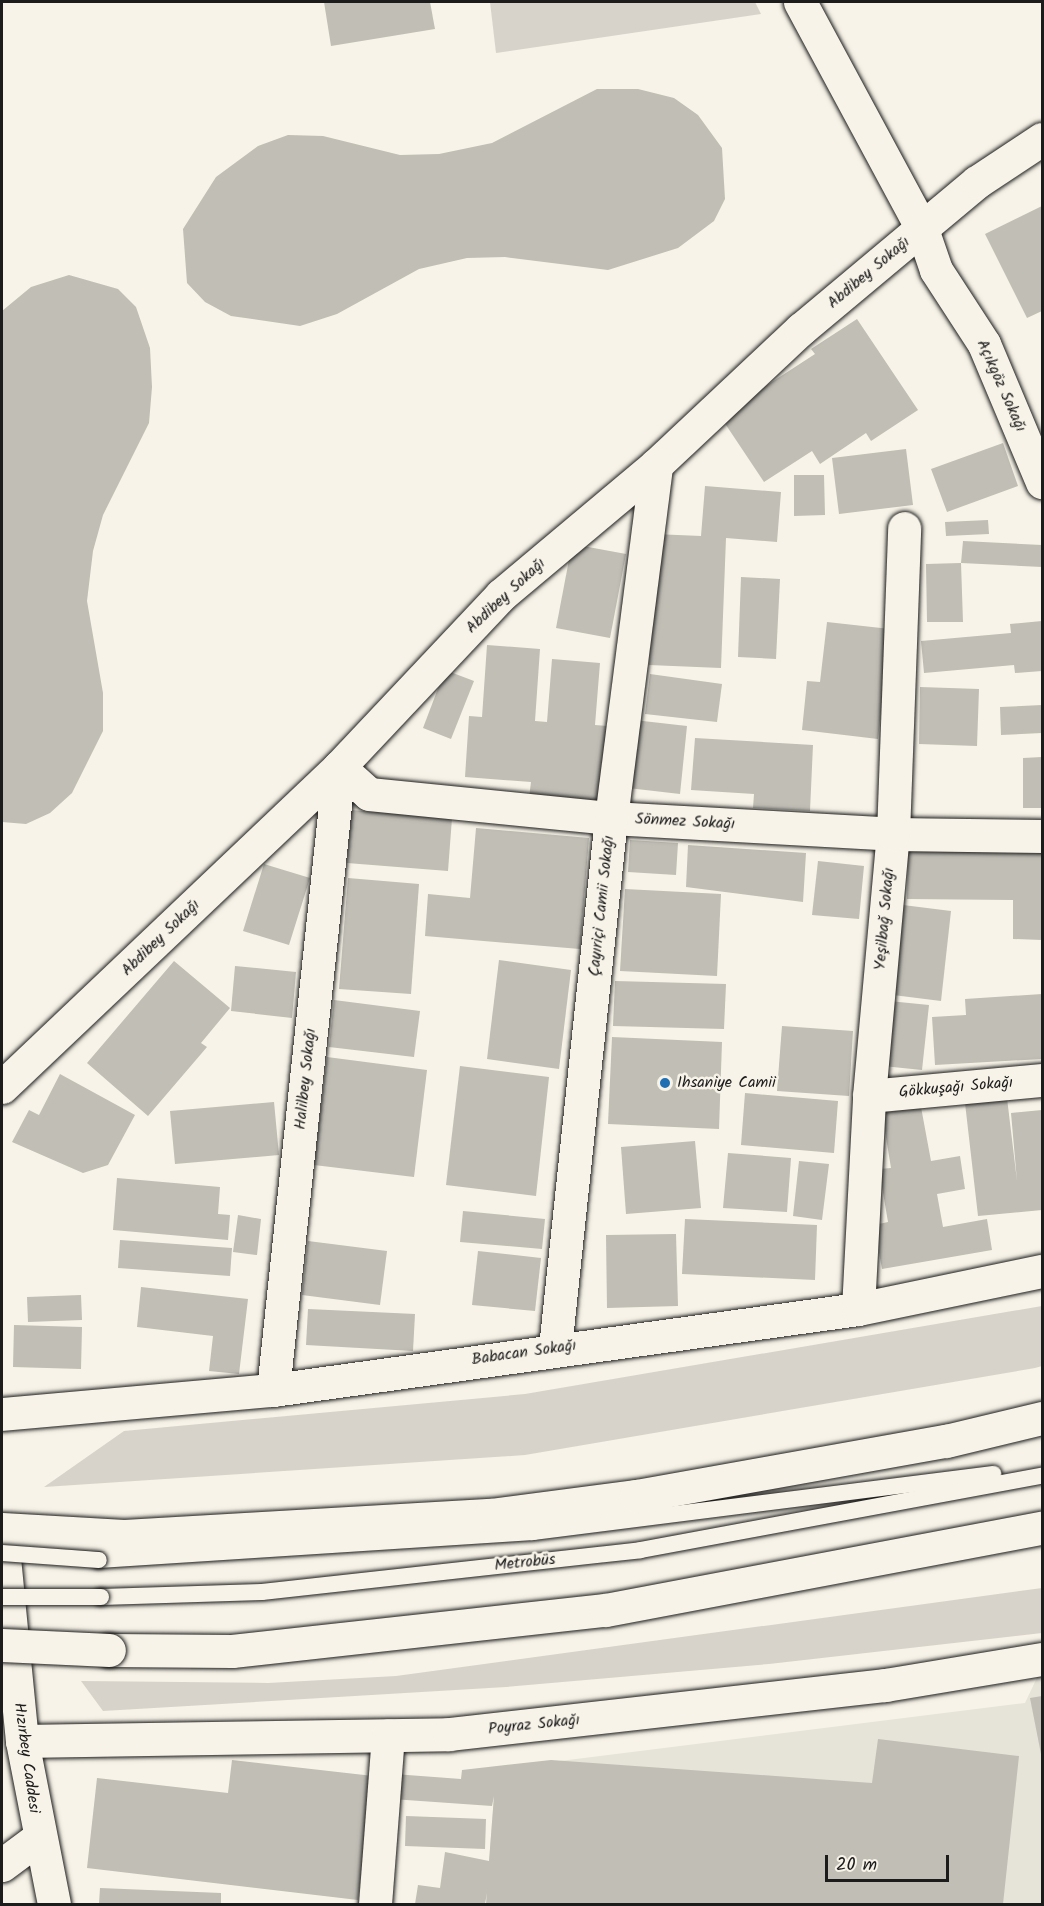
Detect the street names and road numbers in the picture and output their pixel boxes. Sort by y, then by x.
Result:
street label: Abdibey Sokağı [824,233,914,313]
street label: Açıkgöz Sokağı [972,337,1030,435]
street label: Abdibey Sokağı [462,554,550,638]
street label: Sönmez Sokağı [635,810,735,834]
street label: Çayıriçi Camii Sokağı [585,835,619,977]
street label: Yeşilbağ Sokağı [871,867,899,971]
street label: Abdibey Sokağı [118,896,204,980]
street label: Halilbey Sokağı [291,1027,321,1131]
street label: Gökkuşağı Sokağı [898,1073,1014,1103]
street label: Babacan Sokağı [470,1336,578,1370]
street label: Metrobüs [493,1550,557,1576]
street label: Hızırbey Caddesi [9,1701,43,1815]
street label: Poyraz Sokağı [487,1711,581,1739]

